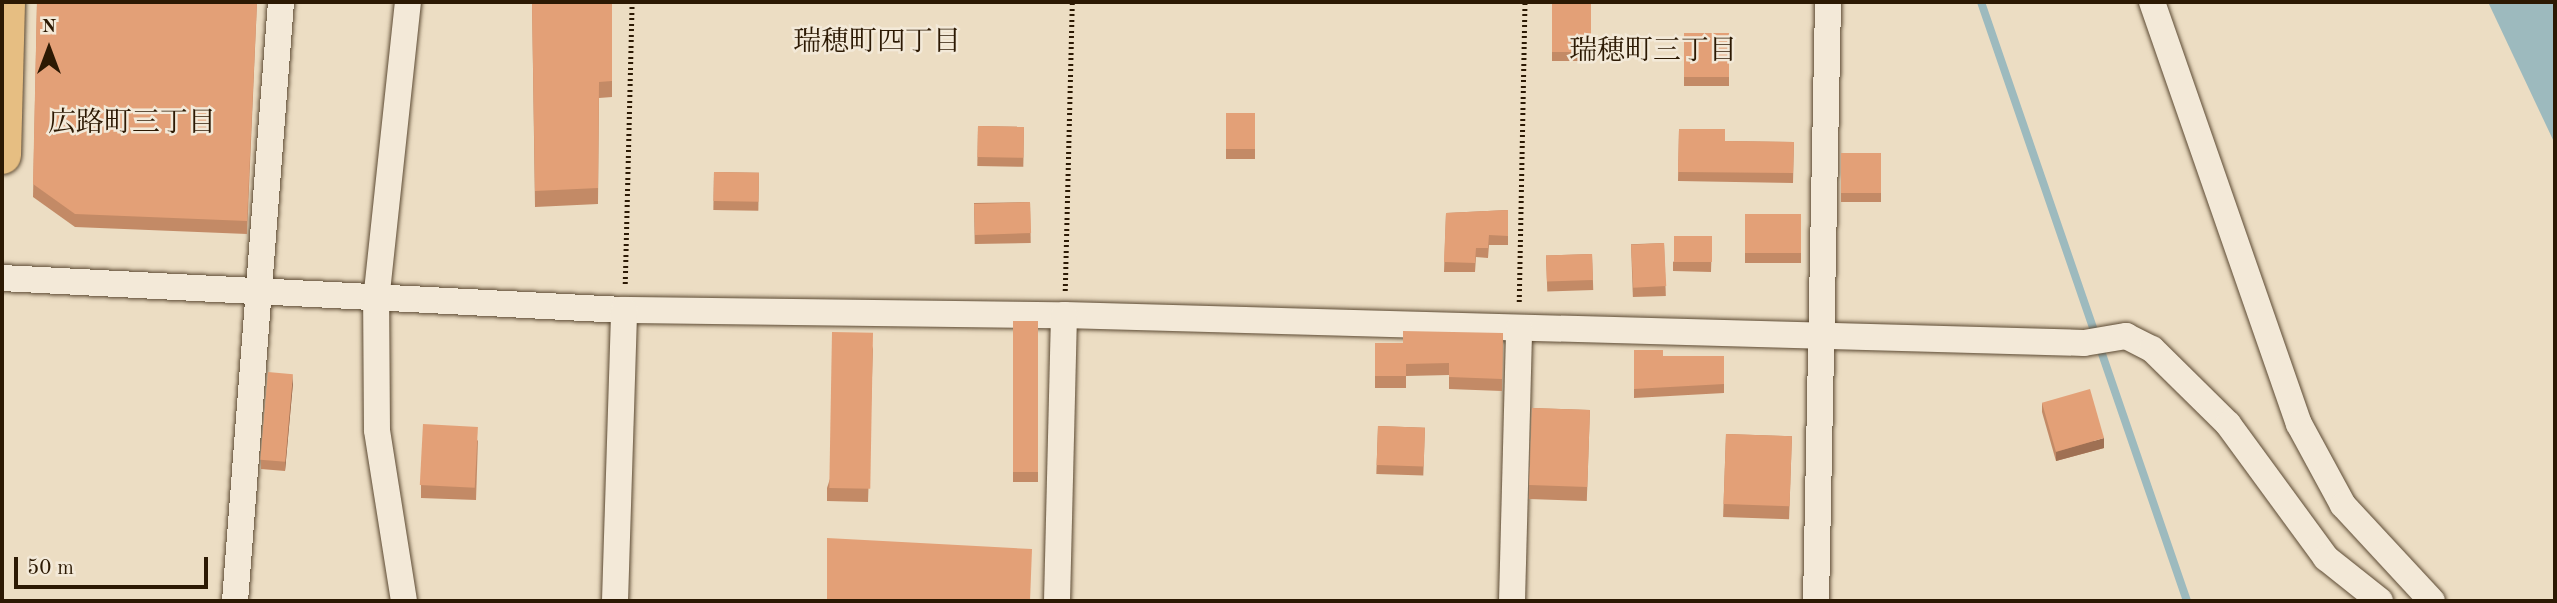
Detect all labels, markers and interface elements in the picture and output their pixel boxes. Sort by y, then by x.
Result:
north arrow [14,14,84,84]
text: N [42,18,56,37]
district label: 瑞穂町四丁目 [793,26,961,60]
district label: 瑞穂町三丁目 [1569,35,1737,69]
district label: 広路町三丁目 [48,107,216,141]
scale bar [18,544,212,588]
text: 50 m [27,558,74,579]

